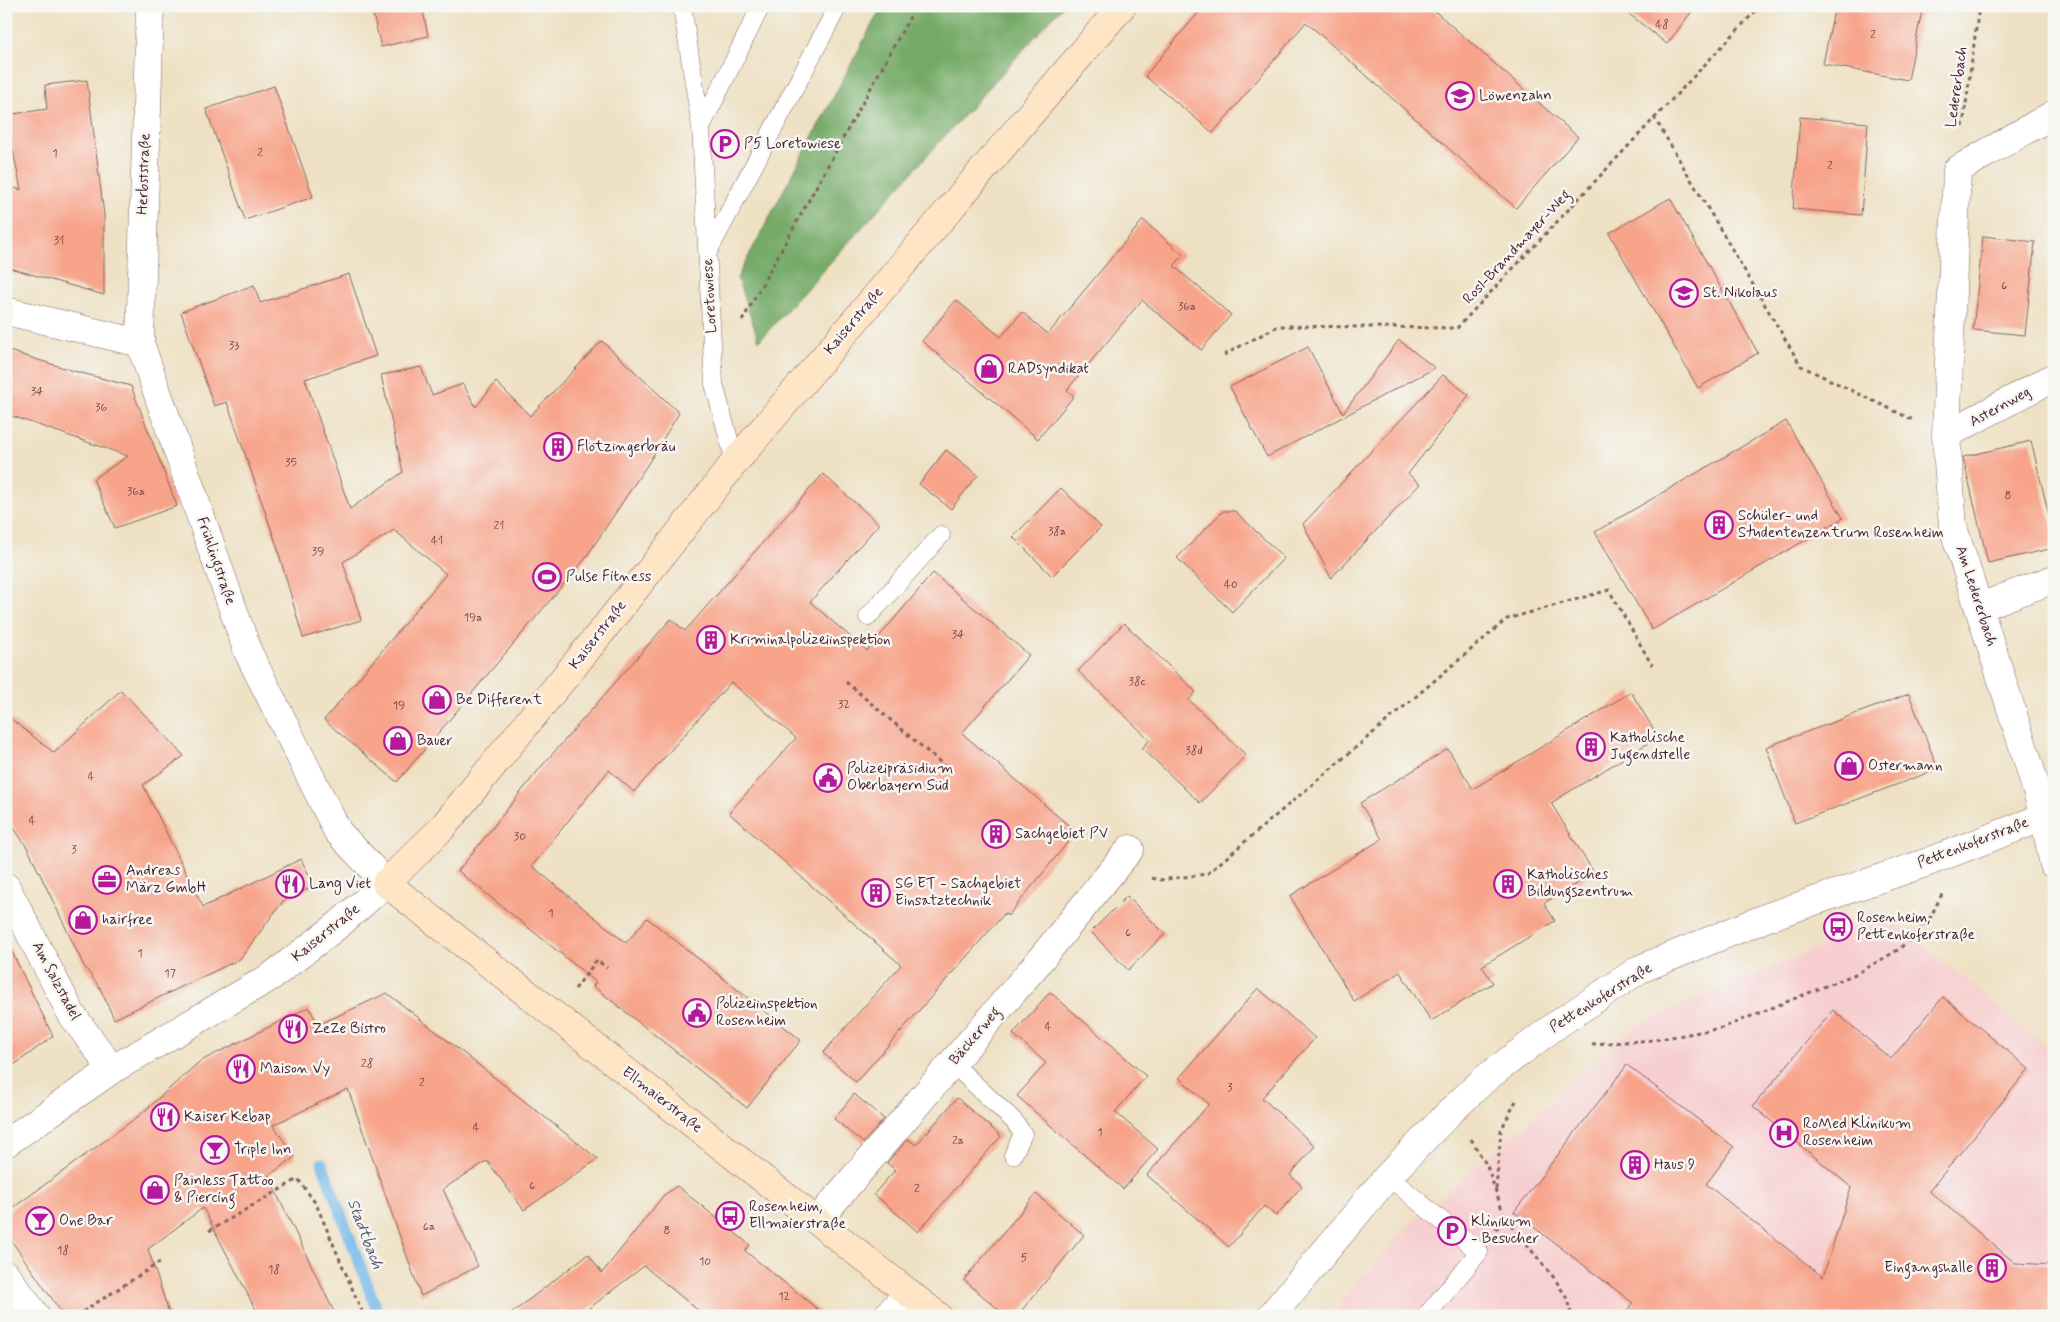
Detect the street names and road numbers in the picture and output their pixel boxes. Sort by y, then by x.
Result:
street label: Ledererbach [1941,45,1973,129]
street label: Herbststraße [133,133,155,215]
street label: Rosl-Brandmayer-Weg [1459,185,1576,309]
street label: Loretowiese [698,258,722,334]
street label: Kaiserstraße [820,283,888,359]
street label: Asternweg [1966,382,2034,432]
street label: Frühlingstraße [191,514,240,608]
street label: Am Ledererbach [1950,543,2002,649]
street label: Kaiserstraße [565,596,631,674]
street label: Pettenkoferstraße [1914,813,2032,873]
street label: Kaiserstraße [288,899,364,967]
street label: Am Salzstadel [27,938,85,1024]
street label: Pettenkoferstraße [1546,958,1656,1038]
street label: Bäckerweg [945,1003,1006,1070]
street label: Ellmaierstraße [618,1062,706,1138]

